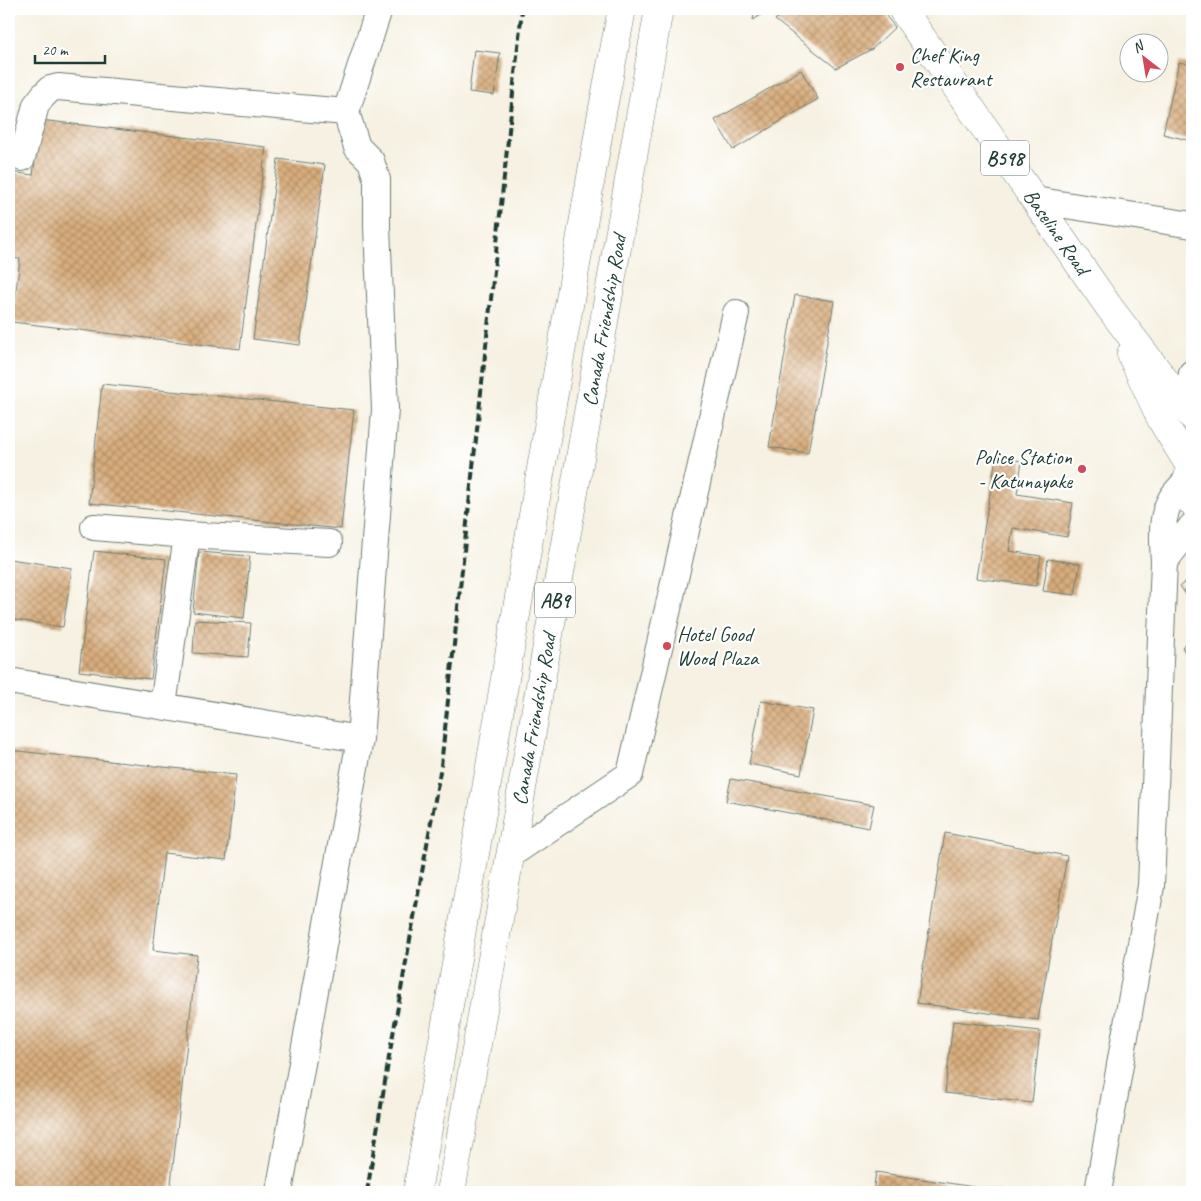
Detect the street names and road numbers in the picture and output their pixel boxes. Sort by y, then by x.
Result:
road number: B598 [981,140,1029,176]
street label: Baseline Road [1018,184,1097,282]
street label: Canada Friendship Road [576,230,633,408]
road number: AB9 [535,582,575,618]
street label: Canada Friendship Road [506,629,562,807]

